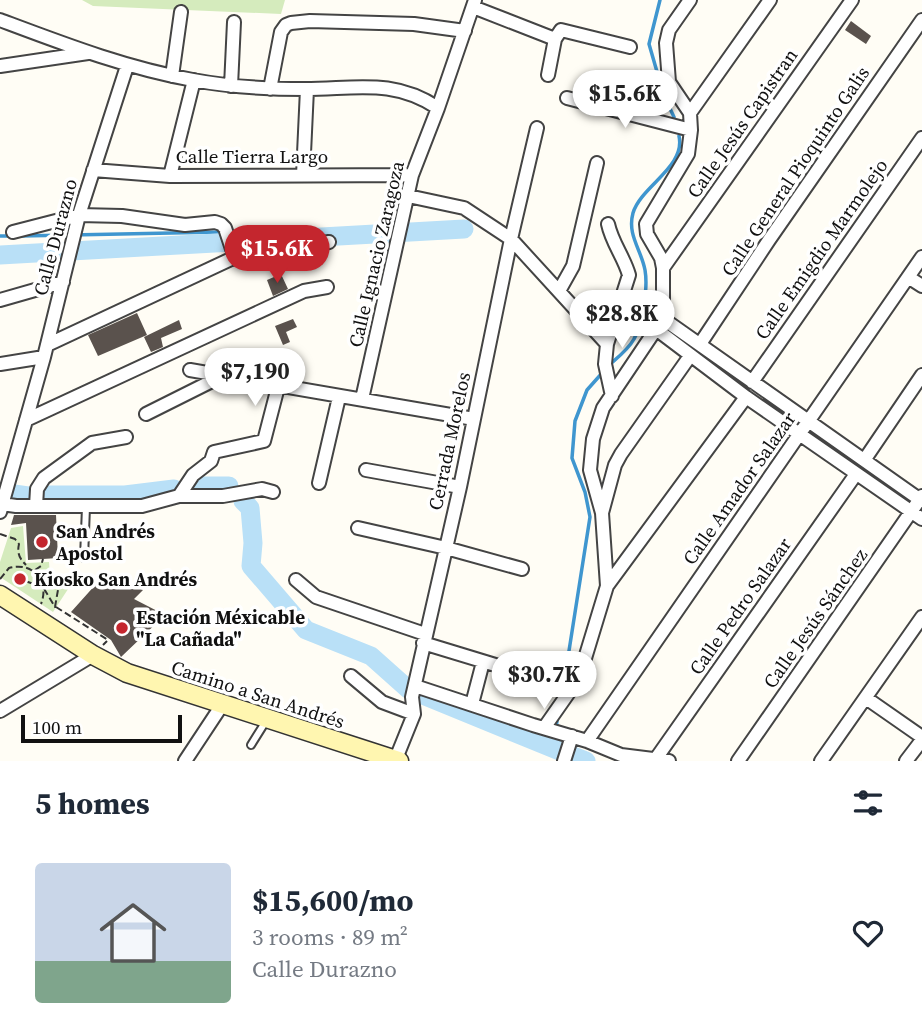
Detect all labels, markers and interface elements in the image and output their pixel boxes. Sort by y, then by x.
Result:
street label: Calle Jesús Capistran [681,43,803,203]
street label: Calle General Pioquinto Galis [715,61,875,281]
pin: $15.6K [568,71,682,130]
text: $15.6K [589,77,661,109]
street label: Calle Tierra Largo [176,143,328,169]
street label: Calle Emigdio Marmolejo [749,153,893,345]
street label: Calle Ignacio Zaragoza [342,158,410,350]
street label: Calle Durazno [27,176,83,298]
pin: $15.6K [220,226,334,285]
text: $15.6K [241,232,313,264]
pin: $28.8K [565,290,679,350]
text: $28.8K [586,297,658,329]
pin: $7,190 [198,348,312,408]
text: $7,190 [220,355,290,387]
street label: Cerrada Morelos [422,369,476,513]
street label: Calle Amador Salazar [676,406,802,570]
place label: San Andrés Apostol [56,518,155,566]
street label: Calle Pedro Salazar [683,532,797,680]
marker: San Andrés Apostol [34,534,50,550]
street label: Calle Jesús Sánchez [757,543,873,693]
place label: Kiosko San Andrés [34,566,197,592]
marker: Kiosko San Andrés [12,571,28,587]
place label: Estación Méxicable "La Cañada" [136,604,305,652]
marker: Estación Méxicable "La Cañada" [114,620,130,636]
pin: $30.7K [487,652,601,711]
street label: Camino a San Andrés [168,654,348,734]
text: $30.7K [508,658,580,690]
scale bar [21,712,182,744]
text: 100 m [32,714,82,740]
text: 5 homes [35,783,150,824]
icon: filters [849,784,887,822]
text: $15,600/mo [252,880,414,921]
icon: home [91,891,175,975]
icon: heart [849,914,887,952]
text: 3 rooms · 89 m² [252,921,408,953]
text: Calle Durazno [252,953,397,985]

